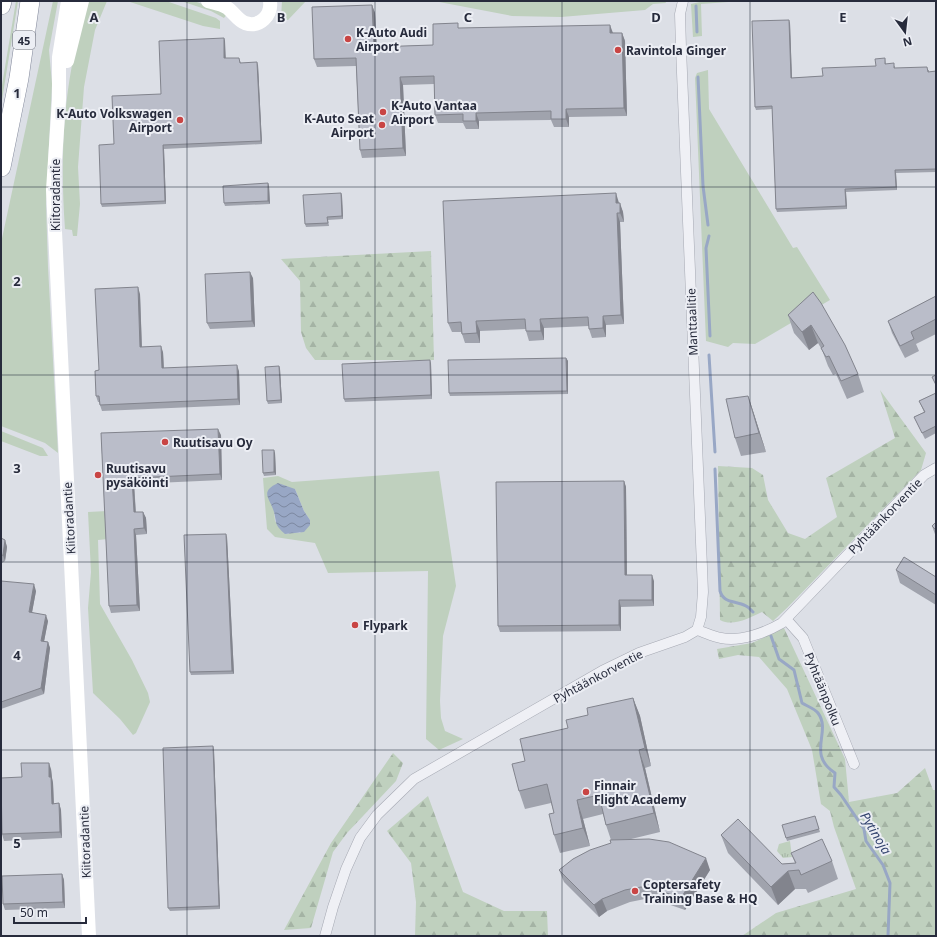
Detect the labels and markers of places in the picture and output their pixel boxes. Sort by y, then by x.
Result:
place label: K-Auto Audi Airport [356,24,427,55]
marker: K-Auto Audi Airport [343,34,353,44]
place label: Ravintola Ginger [626,42,727,59]
marker: Ravintola Ginger [613,45,623,55]
place label: K-Auto Vantaa Airport [391,97,477,128]
place label: K-Auto Volkswagen Airport [56,105,172,136]
marker: K-Auto Vantaa Airport [378,107,388,117]
place label: K-Auto Seat Airport [304,110,374,141]
marker: K-Auto Volkswagen Airport [175,115,185,125]
marker: K-Auto Seat Airport [377,120,387,130]
place label: Ruutisavu Oy [173,434,253,451]
marker: Ruutisavu Oy [160,437,170,447]
place label: Ruutisavu pysäköinti [106,460,169,491]
marker: Ruutisavu pysäköinti [93,470,103,480]
place label: Flypark [363,617,408,634]
marker: Flypark [350,620,360,630]
place label: Finnair Flight Academy [594,777,687,808]
marker: Finnair Flight Academy [581,787,591,797]
place label: Coptersafety Training Base & HQ [643,876,757,907]
marker: Coptersafety Training Base & HQ [630,886,640,896]

